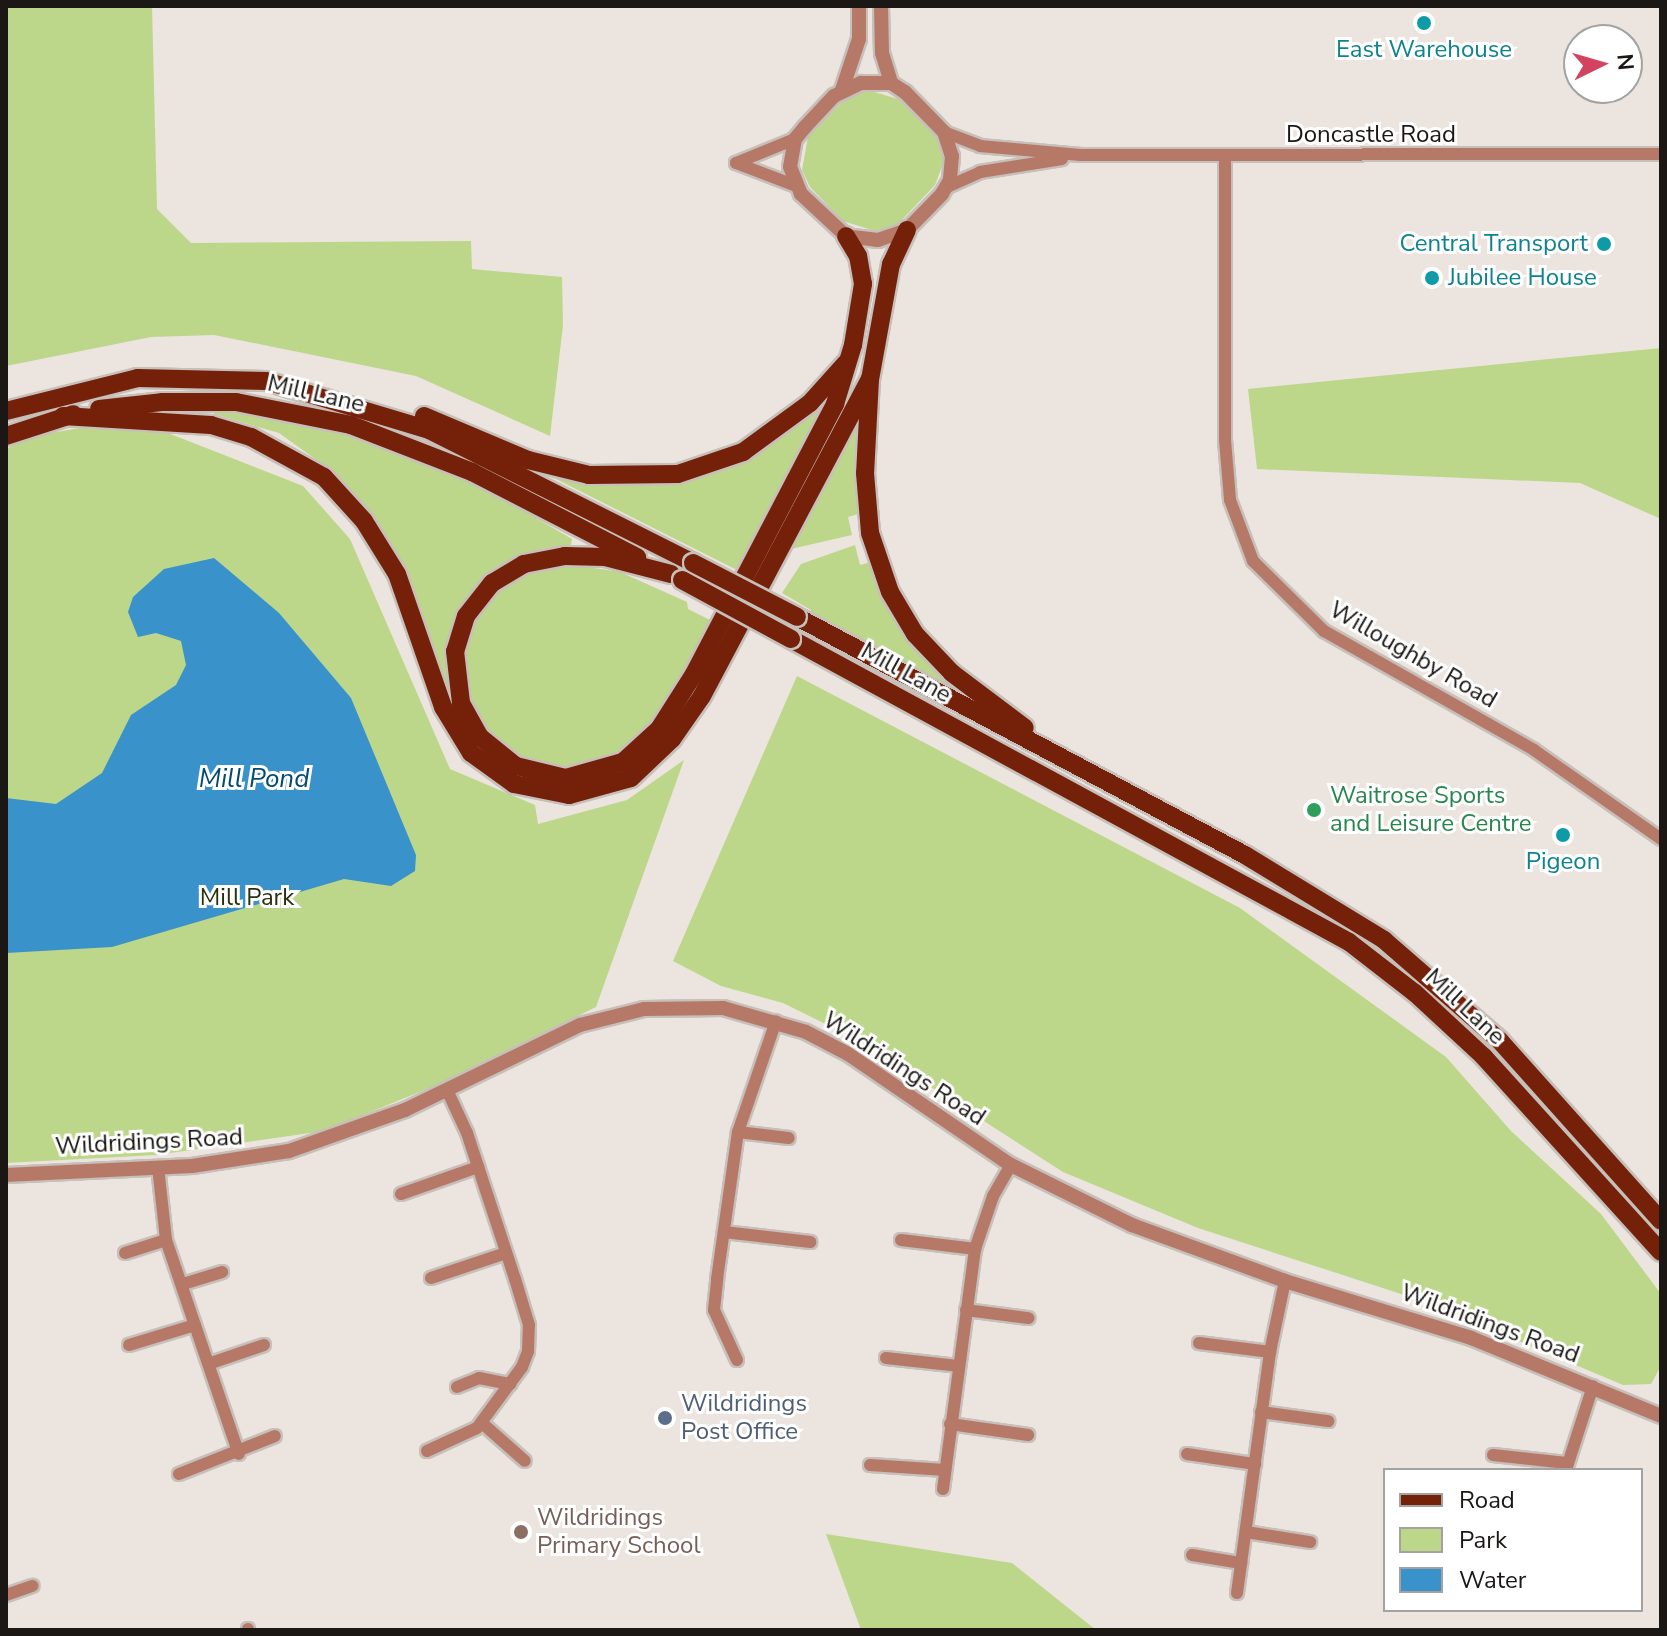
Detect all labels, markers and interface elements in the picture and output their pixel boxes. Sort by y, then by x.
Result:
marker: East Warehouse [1415,14,1433,32]
north arrow [1563,24,1643,104]
place label: East Warehouse [1336,36,1512,64]
text: N [1609,53,1641,72]
street label: Doncastle Road [1286,121,1456,149]
place label: Central Transport [1399,230,1588,258]
marker: Central Transport [1595,235,1613,253]
place label: Jubilee House [1448,264,1597,292]
marker: Jubilee House [1423,269,1441,287]
street label: Mill Lane [265,369,367,419]
street label: Willoughby Road [1324,595,1502,715]
street label: Mill Lane [856,637,956,709]
water label: Mill Pond [199,763,309,795]
place label: Waitrose Sports and Leisure Centre [1330,782,1531,838]
marker: Waitrose Sports and Leisure Centre [1305,801,1323,819]
marker: Pigeon [1554,826,1572,844]
place label: Pigeon [1526,848,1600,876]
park label: Mill Park [200,884,294,912]
street label: Mill Lane [1419,963,1511,1051]
street label: Wildridings Road [817,1006,991,1132]
street label: Wildridings Road [54,1123,244,1161]
street label: Wildridings Road [1397,1278,1583,1370]
place label: Wildridings Post Office [681,1390,807,1446]
marker: Wildridings Post Office [656,1409,674,1427]
legend [1383,1468,1643,1612]
text: Road [1459,1484,1515,1516]
place label: Wildridings Primary School [537,1504,700,1560]
marker: Wildridings Primary School [512,1523,530,1541]
text: Park [1459,1524,1507,1556]
text: Water [1459,1564,1526,1596]

